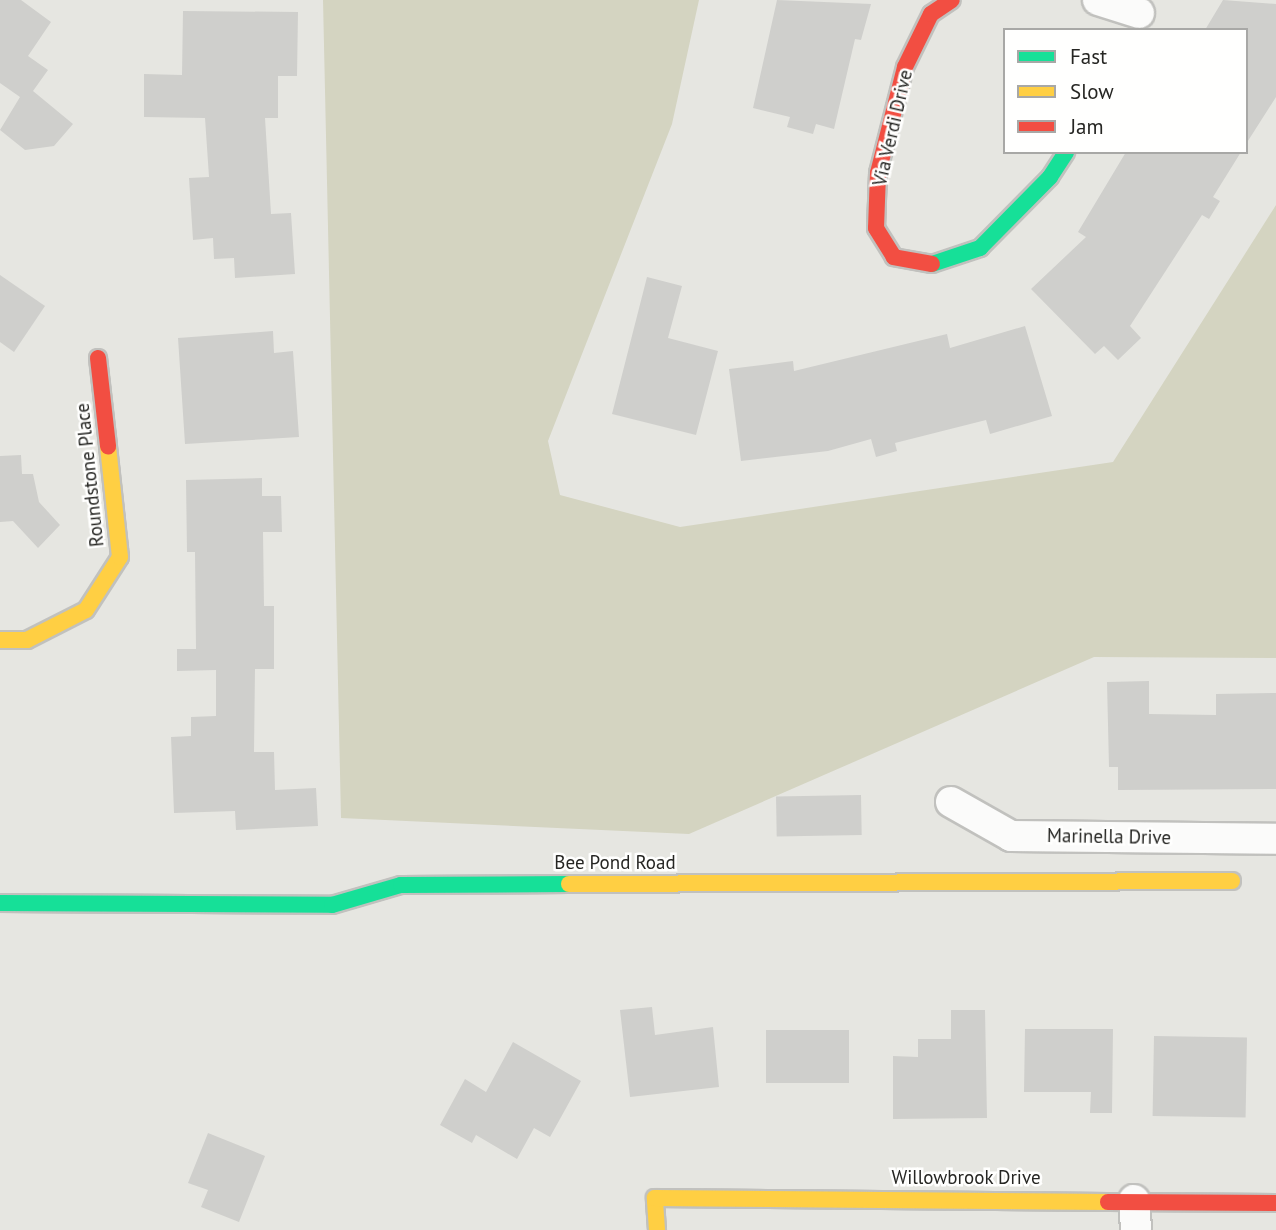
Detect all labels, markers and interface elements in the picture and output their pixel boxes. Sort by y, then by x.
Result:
legend [1003,28,1248,154]
text: Fast [1070,43,1107,70]
street label: Via Verdi Drive [868,67,918,189]
text: Slow [1070,78,1114,105]
text: Jam [1070,113,1104,140]
street label: Roundstone Place [71,402,109,548]
street label: Marinella Drive [1047,825,1171,849]
street label: Bee Pond Road [554,852,676,874]
street label: Willowbrook Drive [891,1167,1041,1189]

